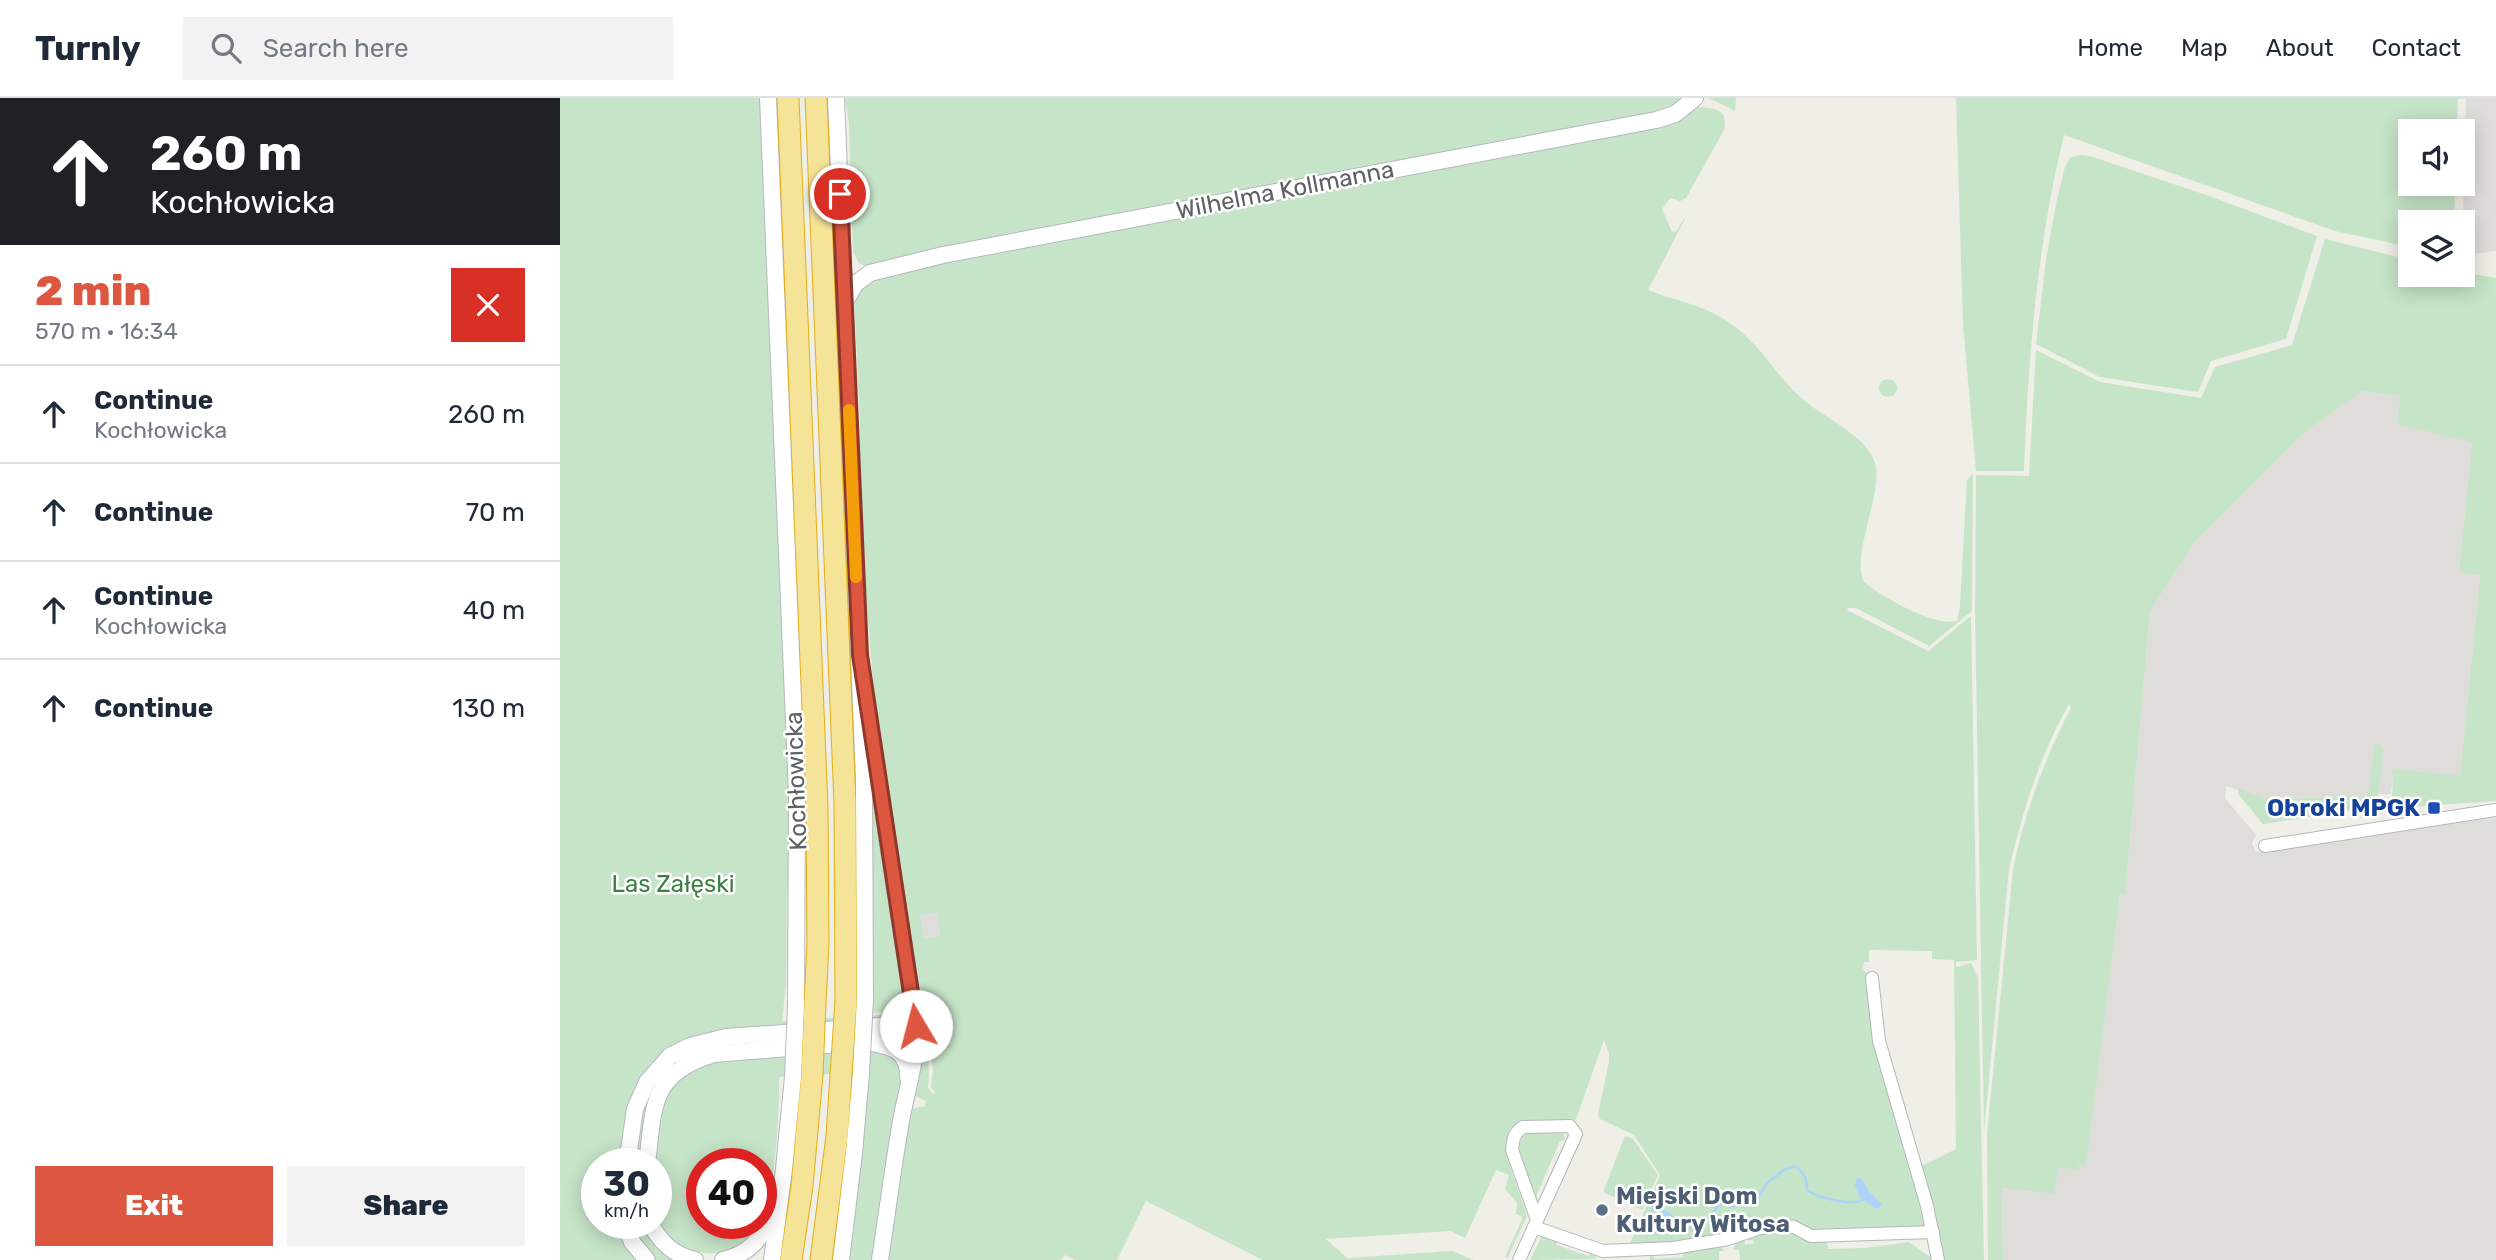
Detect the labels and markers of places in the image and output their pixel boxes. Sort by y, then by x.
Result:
pin [810,164,870,224]
place label: Obroki MPGK [2267,794,2420,822]
marker: Obroki MPGK [2426,800,2442,816]
place label: Miejski Dom Kultury Witosa [1616,1182,1790,1238]
marker: Miejski Dom Kultury Witosa [1594,1202,1610,1218]

